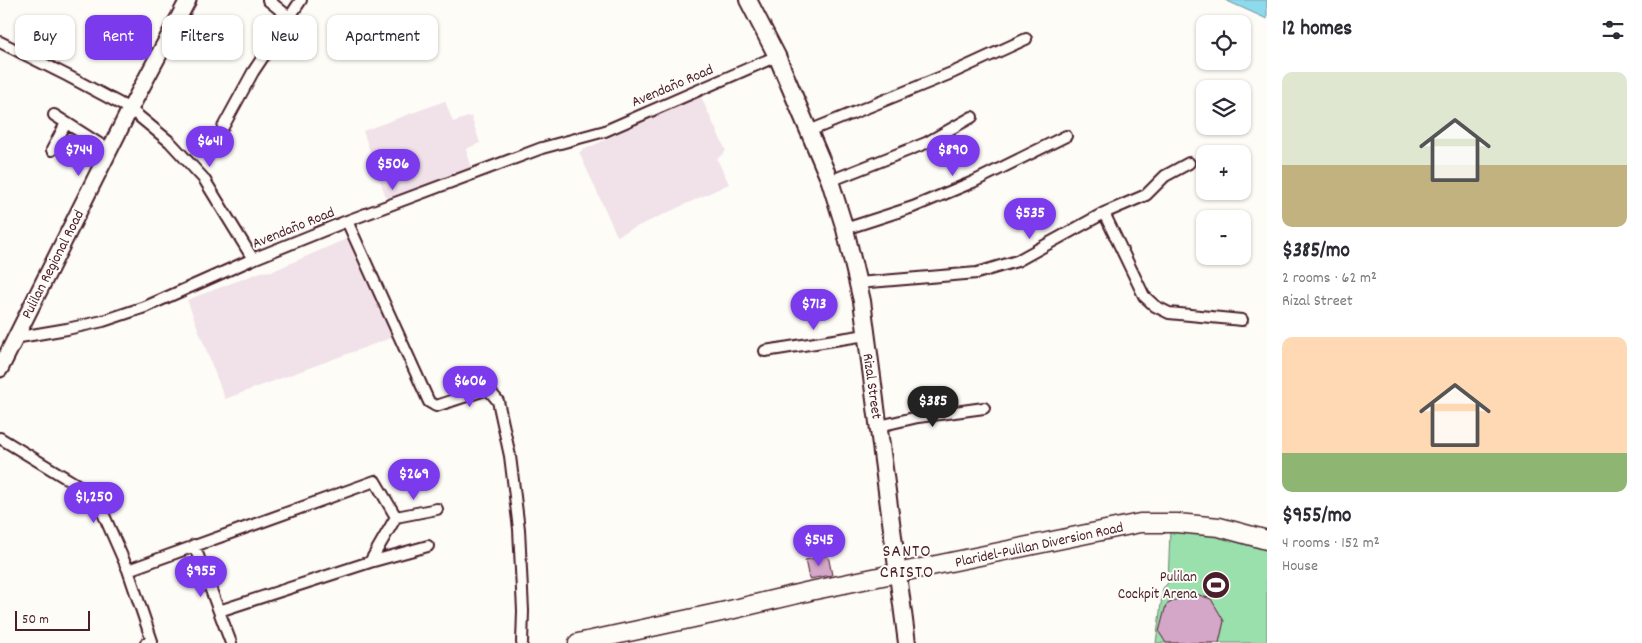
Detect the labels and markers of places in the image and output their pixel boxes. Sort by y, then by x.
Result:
pin: $641 [180,126,240,168]
pin: $744 [49,134,109,177]
pin: $890 [923,134,983,177]
pin: $506 [363,148,423,191]
pin: $535 [1000,198,1060,240]
pin: $713 [784,288,844,331]
pin: $606 [440,366,500,408]
pin: $385 [903,386,963,428]
pin: $269 [384,458,444,501]
pin: $1,250 [53,482,135,524]
pin: $545 [789,524,849,567]
pin: $955 [171,556,231,598]
place label: Pulilan Cockpit Arena [1118,567,1198,606]
sports icon: Pulilan Cockpit Arena [1201,570,1231,600]

